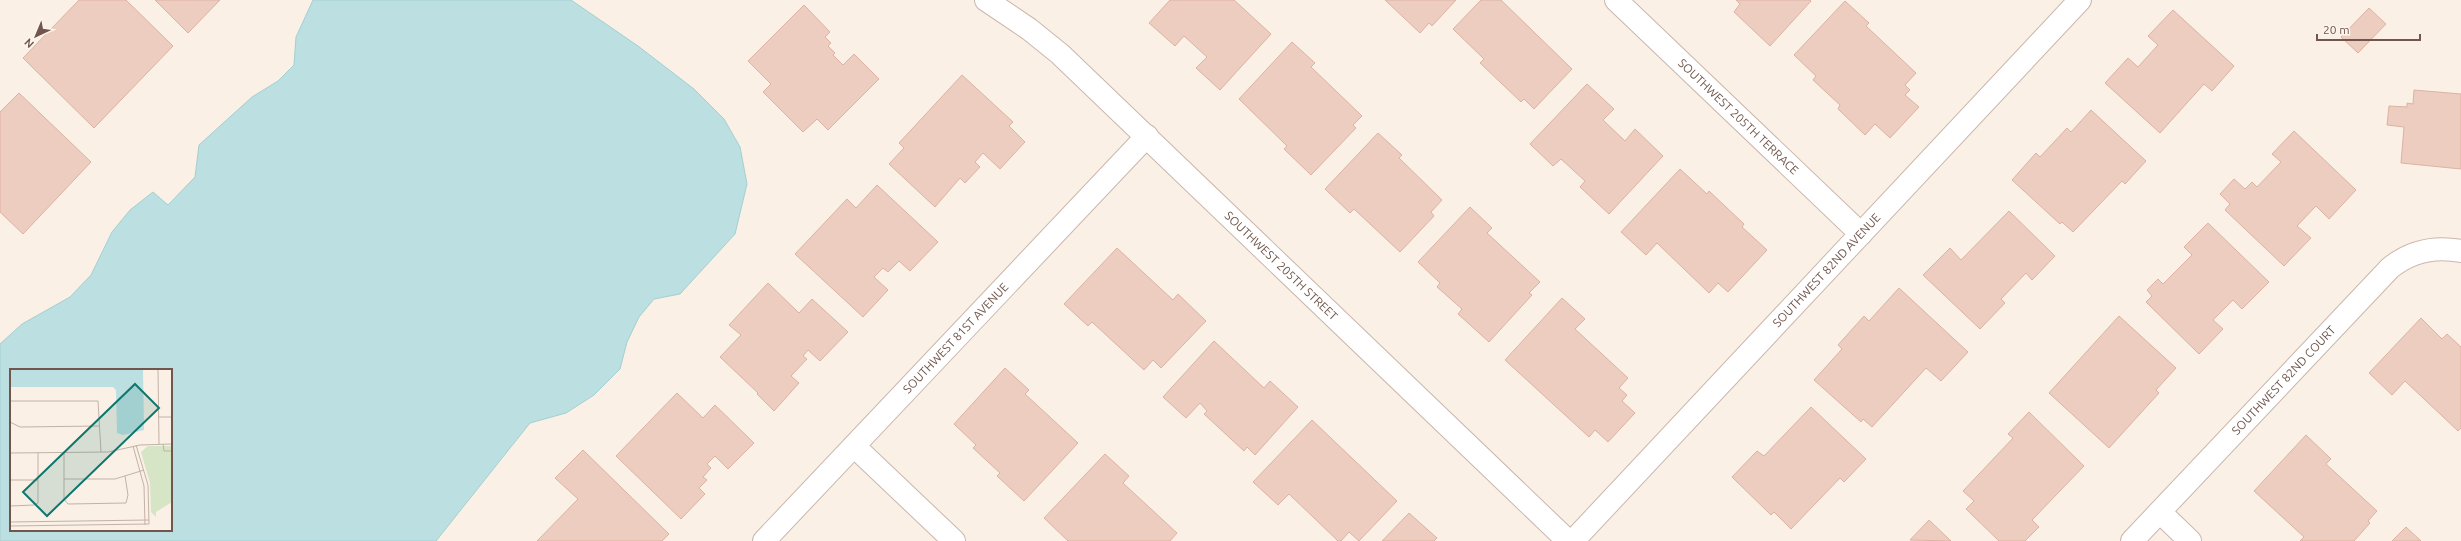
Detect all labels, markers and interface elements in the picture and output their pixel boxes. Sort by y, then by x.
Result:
north arrow [16,16,56,56]
scale bar [2317,16,2420,42]
text: 20 m [2323,23,2350,36]
text: N [22,36,36,50]
street label: SOUTHWEST 205TH TERRACE [1676,56,1801,177]
street label: SOUTHWEST 205TH STREET [1222,209,1341,323]
street label: SOUTHWEST 82ND AVENUE [1770,210,1883,329]
street label: SOUTHWEST 81ST AVENUE [900,280,1011,396]
street label: SOUTHWEST 82ND COURT [2229,323,2338,437]
inset map [10,369,172,531]

